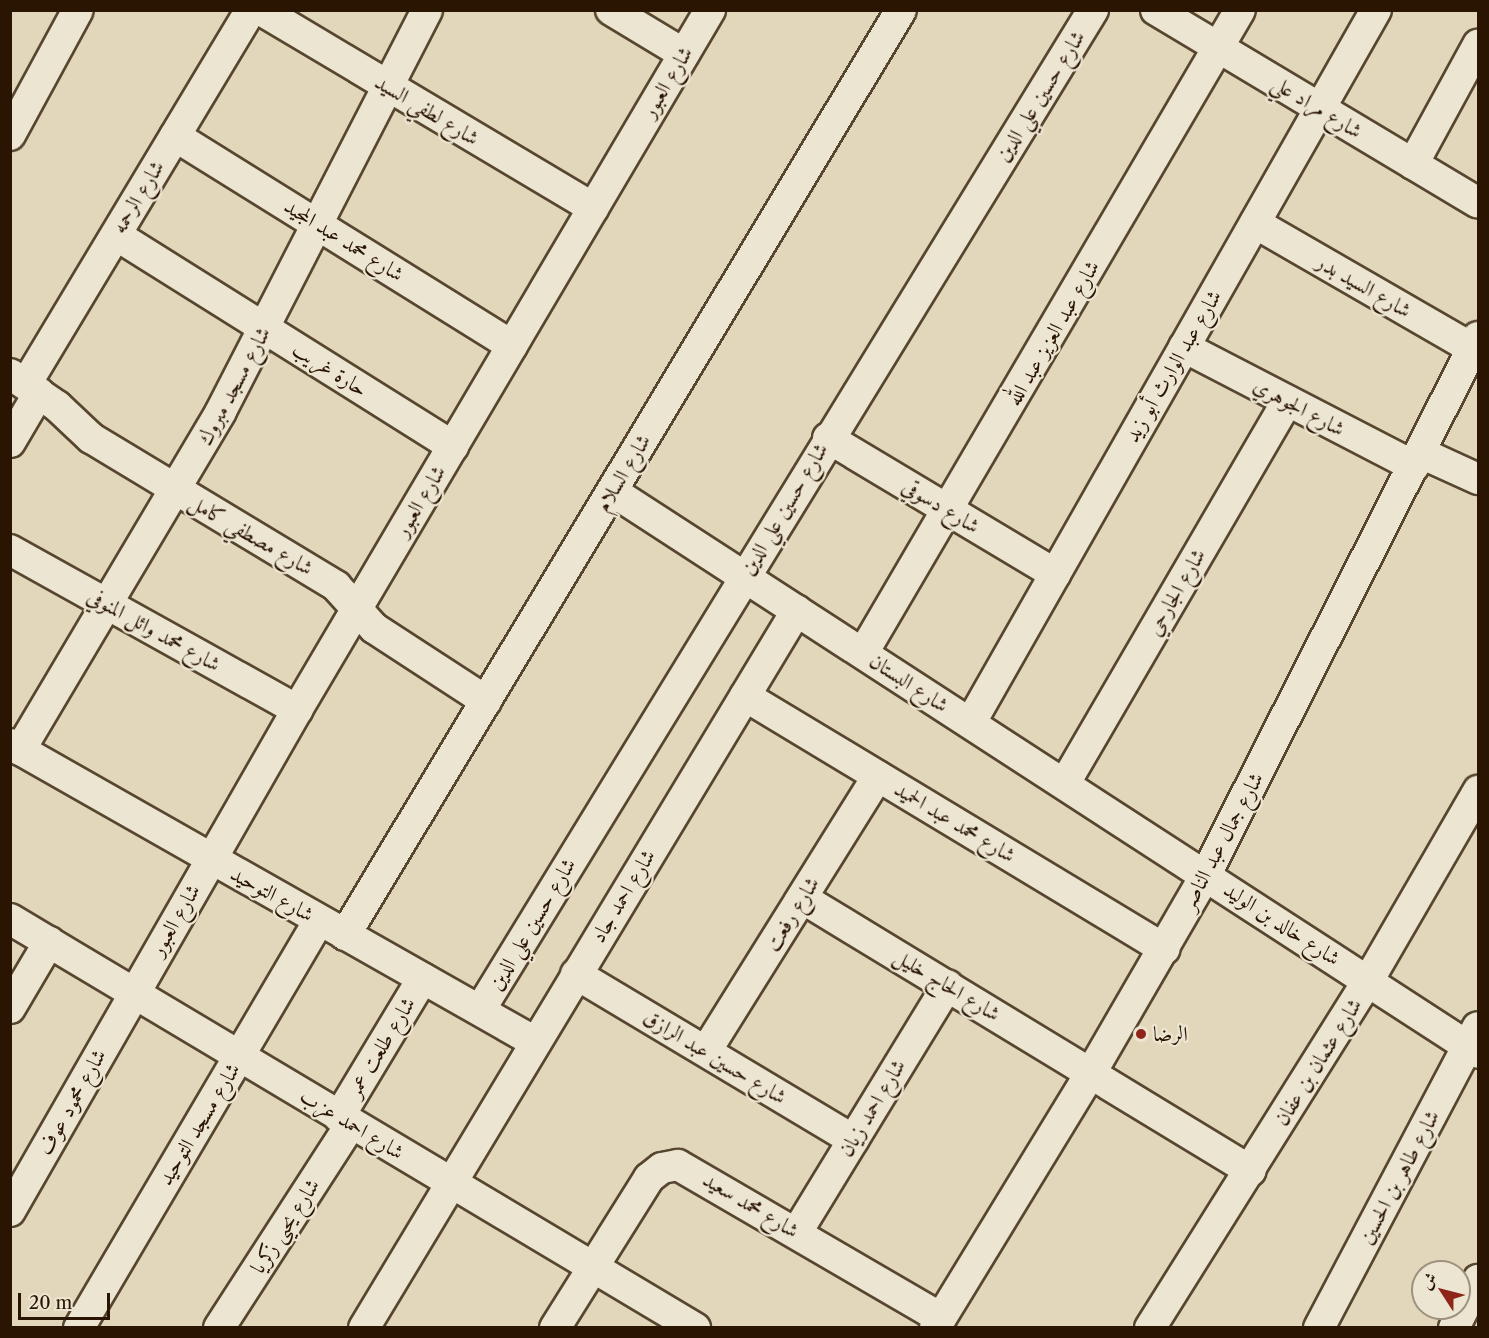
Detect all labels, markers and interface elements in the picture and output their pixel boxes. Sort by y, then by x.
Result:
street label: شارع حسين علي الدين [990,26,1090,166]
street label: شارع العبور [636,42,698,122]
street label: شارع لطفي السيد [370,69,484,151]
street label: شارع مراد علي [1267,70,1367,144]
street label: شارع الرحمه [106,156,170,238]
street label: شارع محمد عبد المجيد [280,193,408,287]
street label: شارع السيد بدر [1312,249,1416,323]
street label: شارع عبد العزيز عبد الله [1001,256,1105,410]
street label: شارع عبد الوارث أبو زيد [1119,285,1227,447]
street label: شارع مسجد مبروك [192,322,276,450]
street label: حارة غريب [288,336,372,402]
street label: شارع الجوهري [1249,372,1349,442]
street label: شارع السلام [590,430,656,516]
street label: شارع حسين علي الدين [735,438,833,580]
street label: شارع العبور [389,461,451,541]
street label: شارع دسوقي [898,473,984,539]
street label: شارع مصطفي كامل [184,489,318,581]
street label: شارع الجارحي [1141,544,1211,640]
street label: شارع محمد وائل المنوفي [83,583,225,677]
street label: شارع البستان [865,648,953,718]
street label: شارع جمال عبد الناصر [1175,768,1269,914]
street label: شارع محمد عبد الحميد [890,776,1020,868]
street label: شارع احمد جاد [585,845,661,947]
street label: شارع حسين علي الدين [483,853,581,995]
street label: شارع التوحيد [226,861,318,927]
street label: شارع رفعت [759,872,825,956]
street label: شارع خالد بن الوليد [1219,877,1345,971]
street label: شارع العبور [144,880,206,960]
street label: شارع الحاج خليل [889,943,1005,1027]
street label: شارع طلعت عمر [341,993,421,1101]
street label: شارع عثمان بن عفان [1269,994,1367,1130]
street label: شارع حسين عبد الرازق [639,1004,791,1110]
place label: الرضا [1153,1021,1188,1047]
marker: الرضا [1134,1027,1148,1041]
street label: شارع محمود عوف [32,1044,112,1160]
street label: شارع احمد زيان [833,1055,911,1161]
street label: شارع مسجد التوحيد [153,1058,245,1190]
street label: شارع احمد عزب [295,1083,409,1165]
street label: شارع طاهر بن الحسين [1353,1106,1445,1248]
street label: شارع محمد سعيد [698,1167,804,1243]
street label: شارع يحيى زكريا [245,1174,325,1278]
north arrow [1411,1260,1471,1320]
text: ش [1415,1268,1441,1293]
scale bar [21,1281,112,1319]
text: 20 m [29,1292,72,1314]

